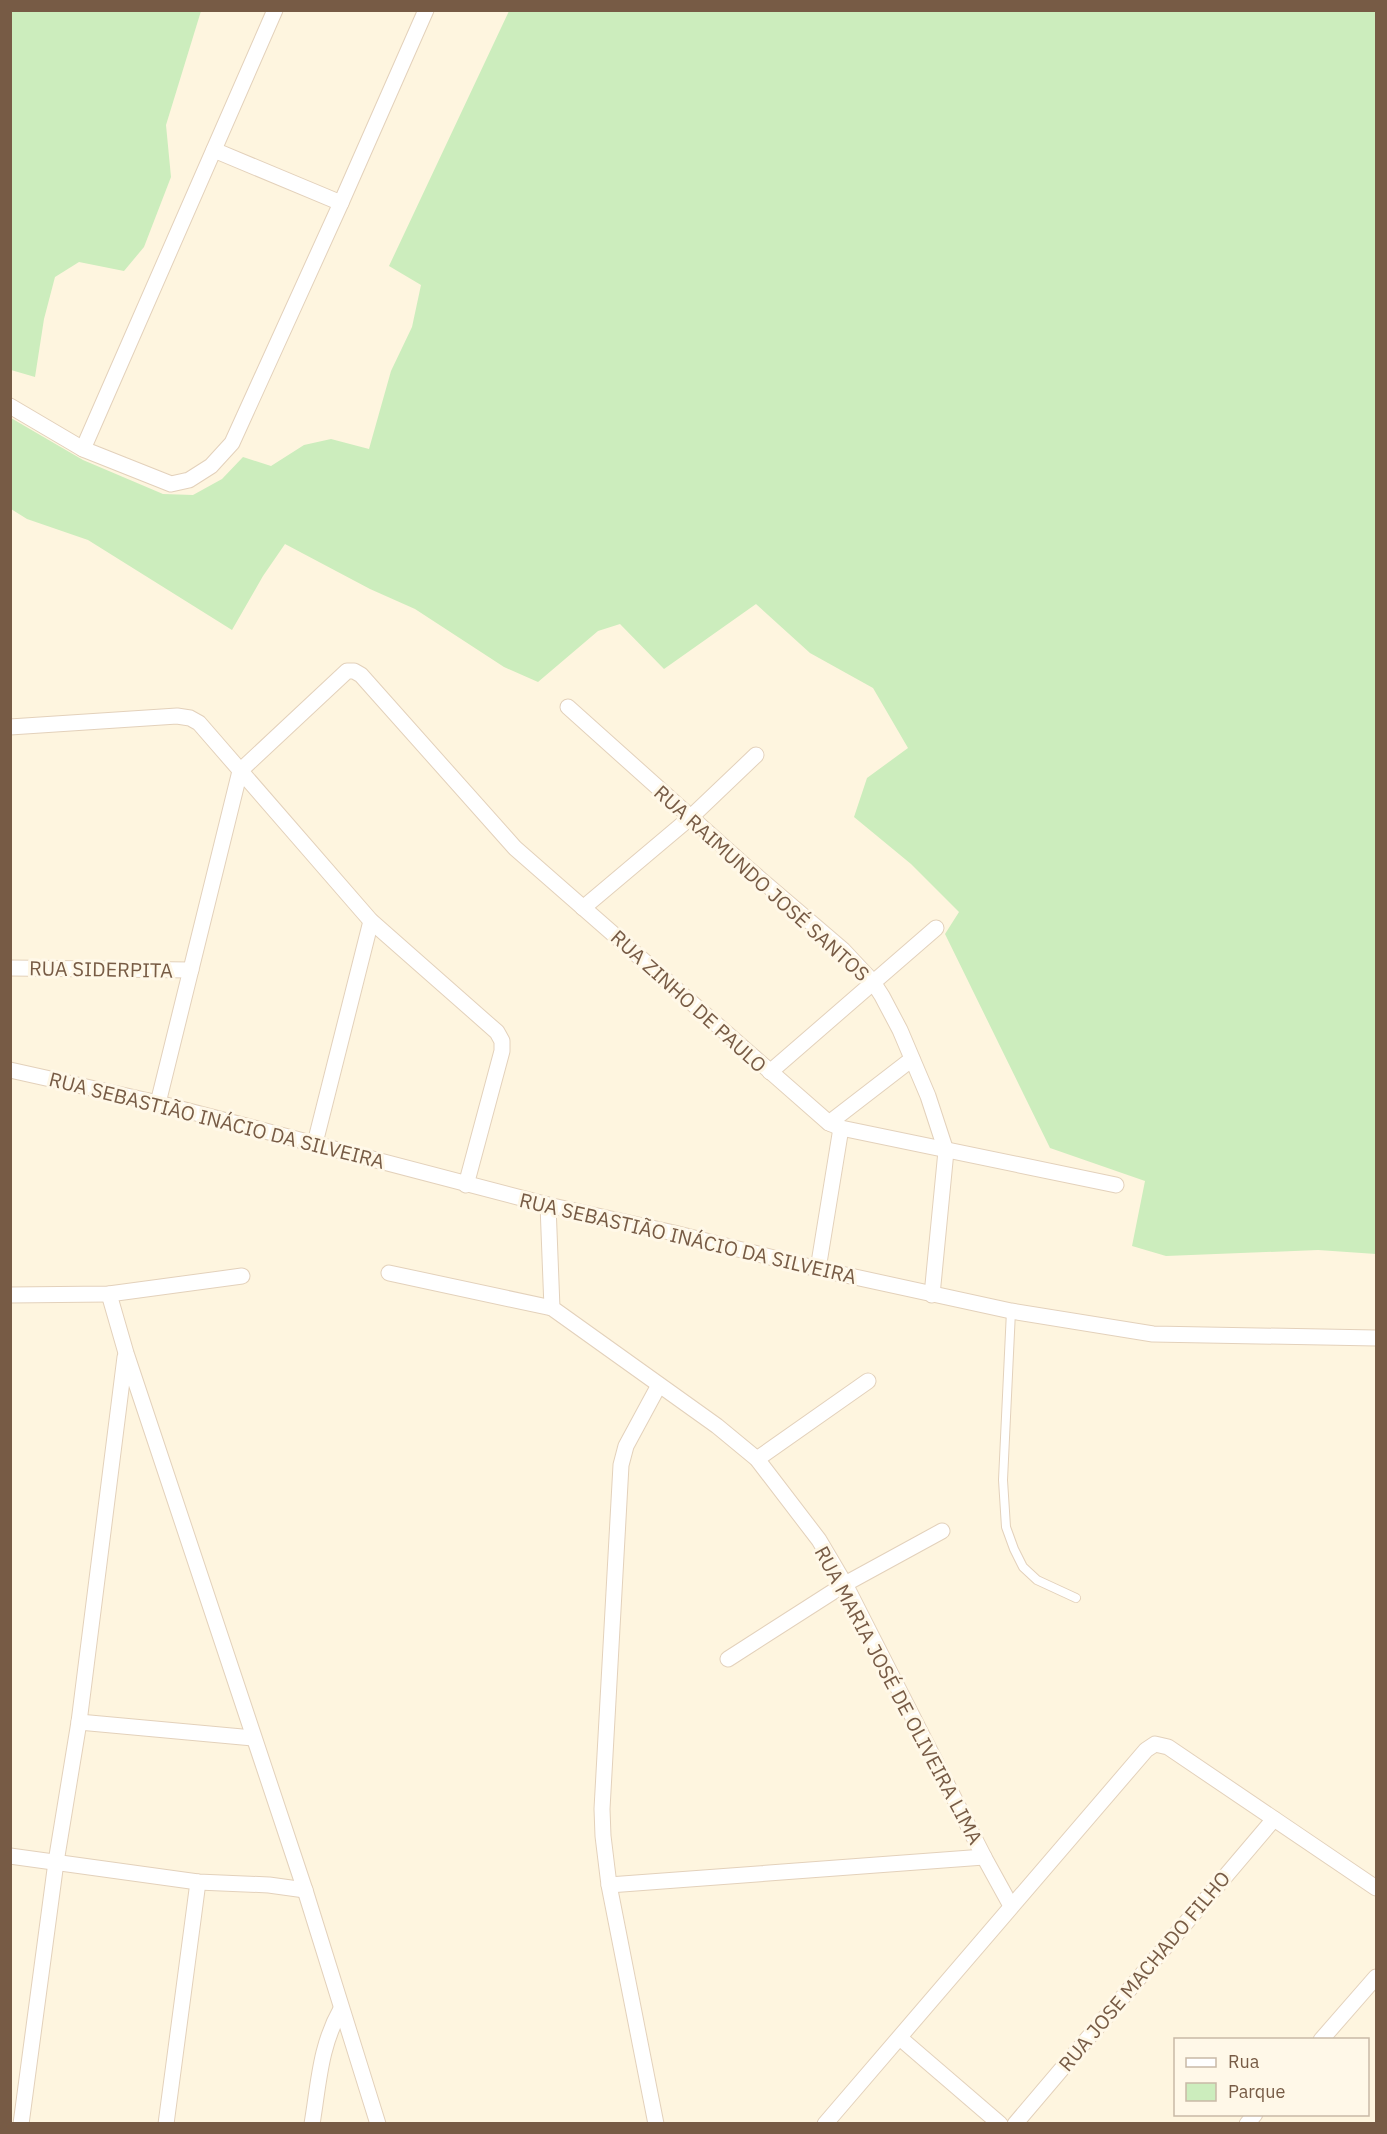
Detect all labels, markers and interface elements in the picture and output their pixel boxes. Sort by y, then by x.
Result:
street label: RUA RAIMUNDO JOSÉ SANTOS [649,779,875,987]
street label: RUA ZINHO DE PAULO [605,924,773,1078]
street label: RUA SIDERPITA [29,954,173,984]
street label: RUA SEBASTIÃO INÁCIO DA SILVEIRA [46,1065,388,1175]
street label: RUA SEBASTIÃO INÁCIO DA SILVEIRA [517,1186,859,1290]
street label: RUA MARIA JOSÉ DE OLIVEIRA LIMA [809,1541,989,1849]
street label: RUA JOSE MACHADO FILHO [1052,1865,1236,2077]
legend [1174,2038,1369,2116]
text: Rua [1228,2050,1260,2073]
text: Parque [1228,2080,1286,2103]

